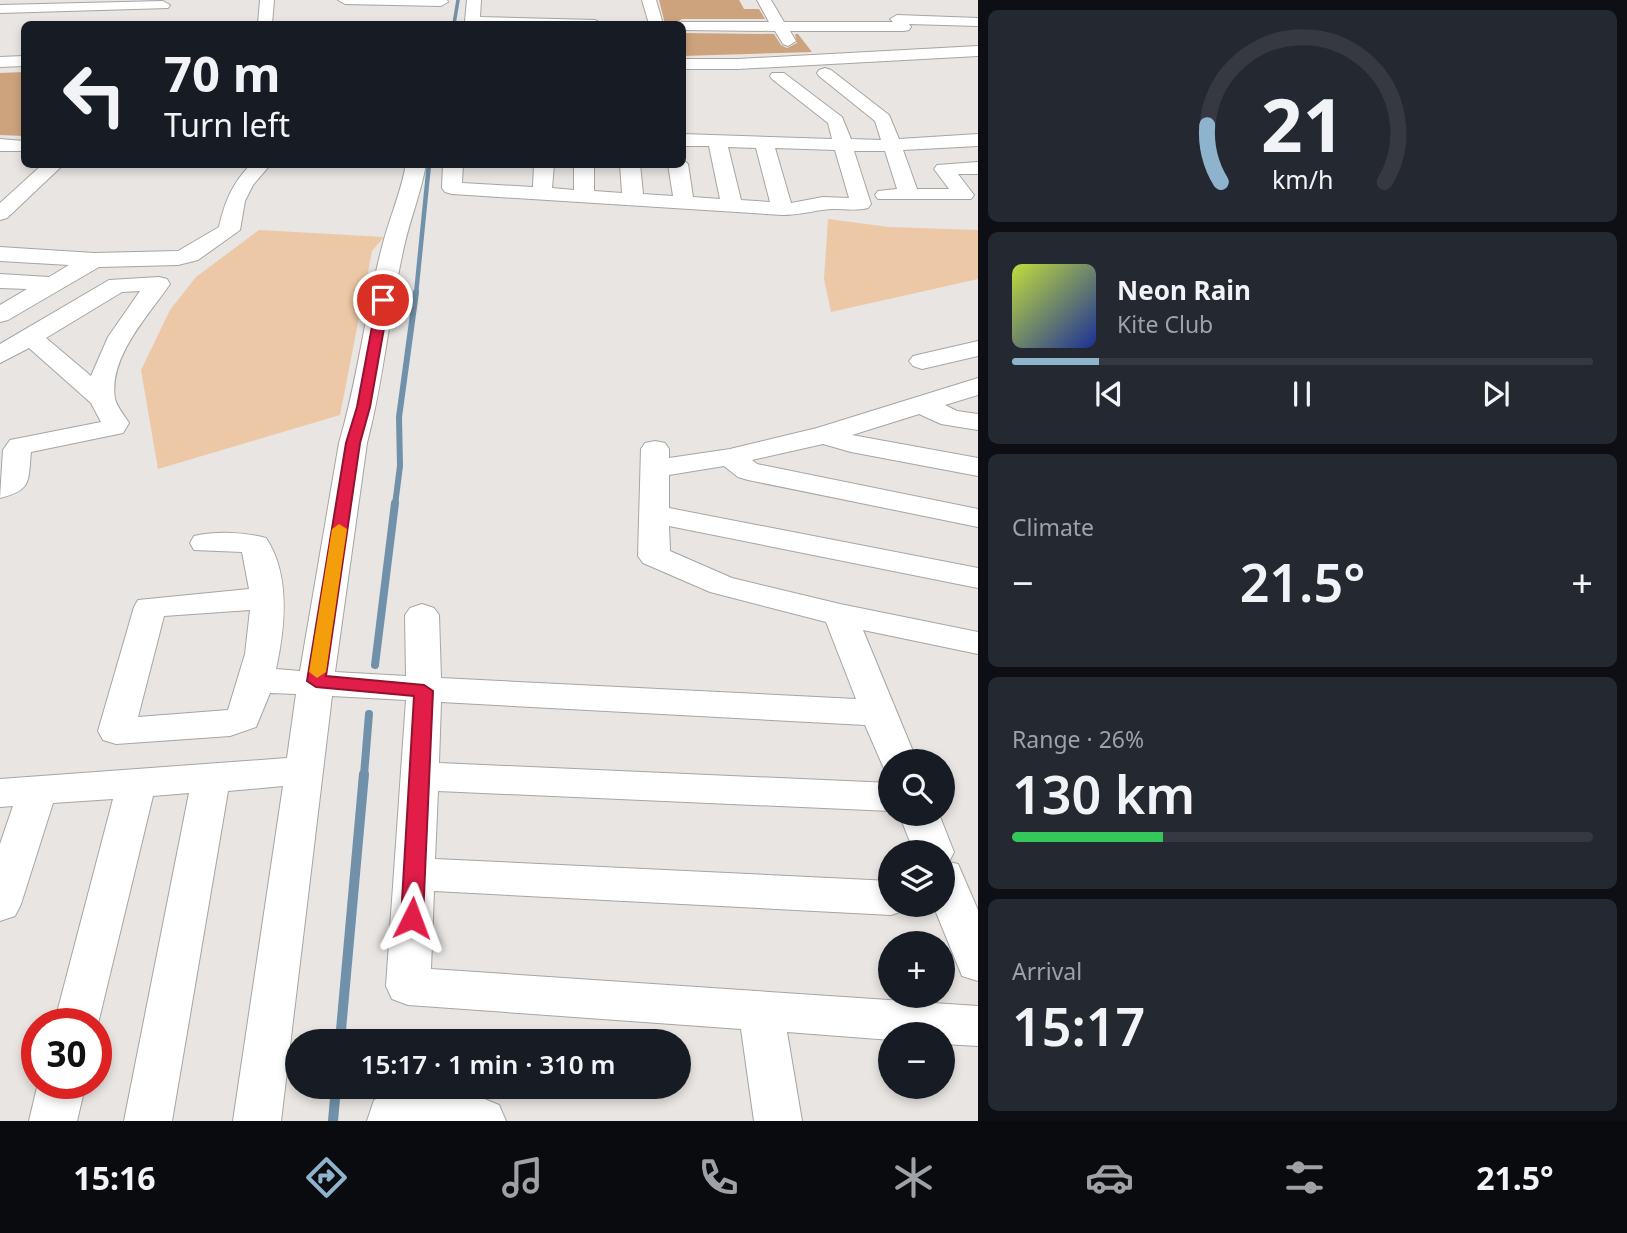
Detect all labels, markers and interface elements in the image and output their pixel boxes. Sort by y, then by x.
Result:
text: 70 m [164,40,281,106]
icon: left [49,49,140,140]
text: 21 [1261,74,1344,173]
text: Turn left [164,103,290,146]
text: km/h [1272,162,1333,196]
pin [353,270,413,330]
text: Neon Rain [1117,272,1251,308]
icon: arrive [364,281,402,319]
text: Kite Club [1117,308,1213,340]
icon: previous [1090,375,1128,413]
icon: pause [1283,375,1321,413]
icon: next [1477,375,1515,413]
text: Climate [1012,511,1094,543]
text: 21.5° [1240,546,1365,617]
text: − [1012,556,1034,608]
text: + [1571,556,1593,608]
text: Range · 26% [1012,723,1144,755]
map controls [878,749,955,1099]
button: search [878,749,955,826]
text: 130 km [1012,758,1195,829]
button: layers [878,840,955,917]
position arrow [375,881,449,955]
button: + [878,931,955,1008]
text: Arrival [1012,955,1082,987]
text: 15:17 [1012,990,1145,1061]
speed limit sign: 30 [21,1008,112,1099]
button: − [878,1022,955,1099]
text: 15:17 · 1 min · 310 m [361,1046,615,1082]
icon: directions [302,1153,351,1202]
icon: music [498,1153,547,1202]
icon: phone [694,1153,743,1202]
icon: climate [889,1153,938,1202]
icon: car [1085,1153,1134,1202]
icon: filters [1280,1153,1329,1202]
text: 15:16 [73,1156,156,1199]
text: 21.5° [1476,1156,1554,1199]

